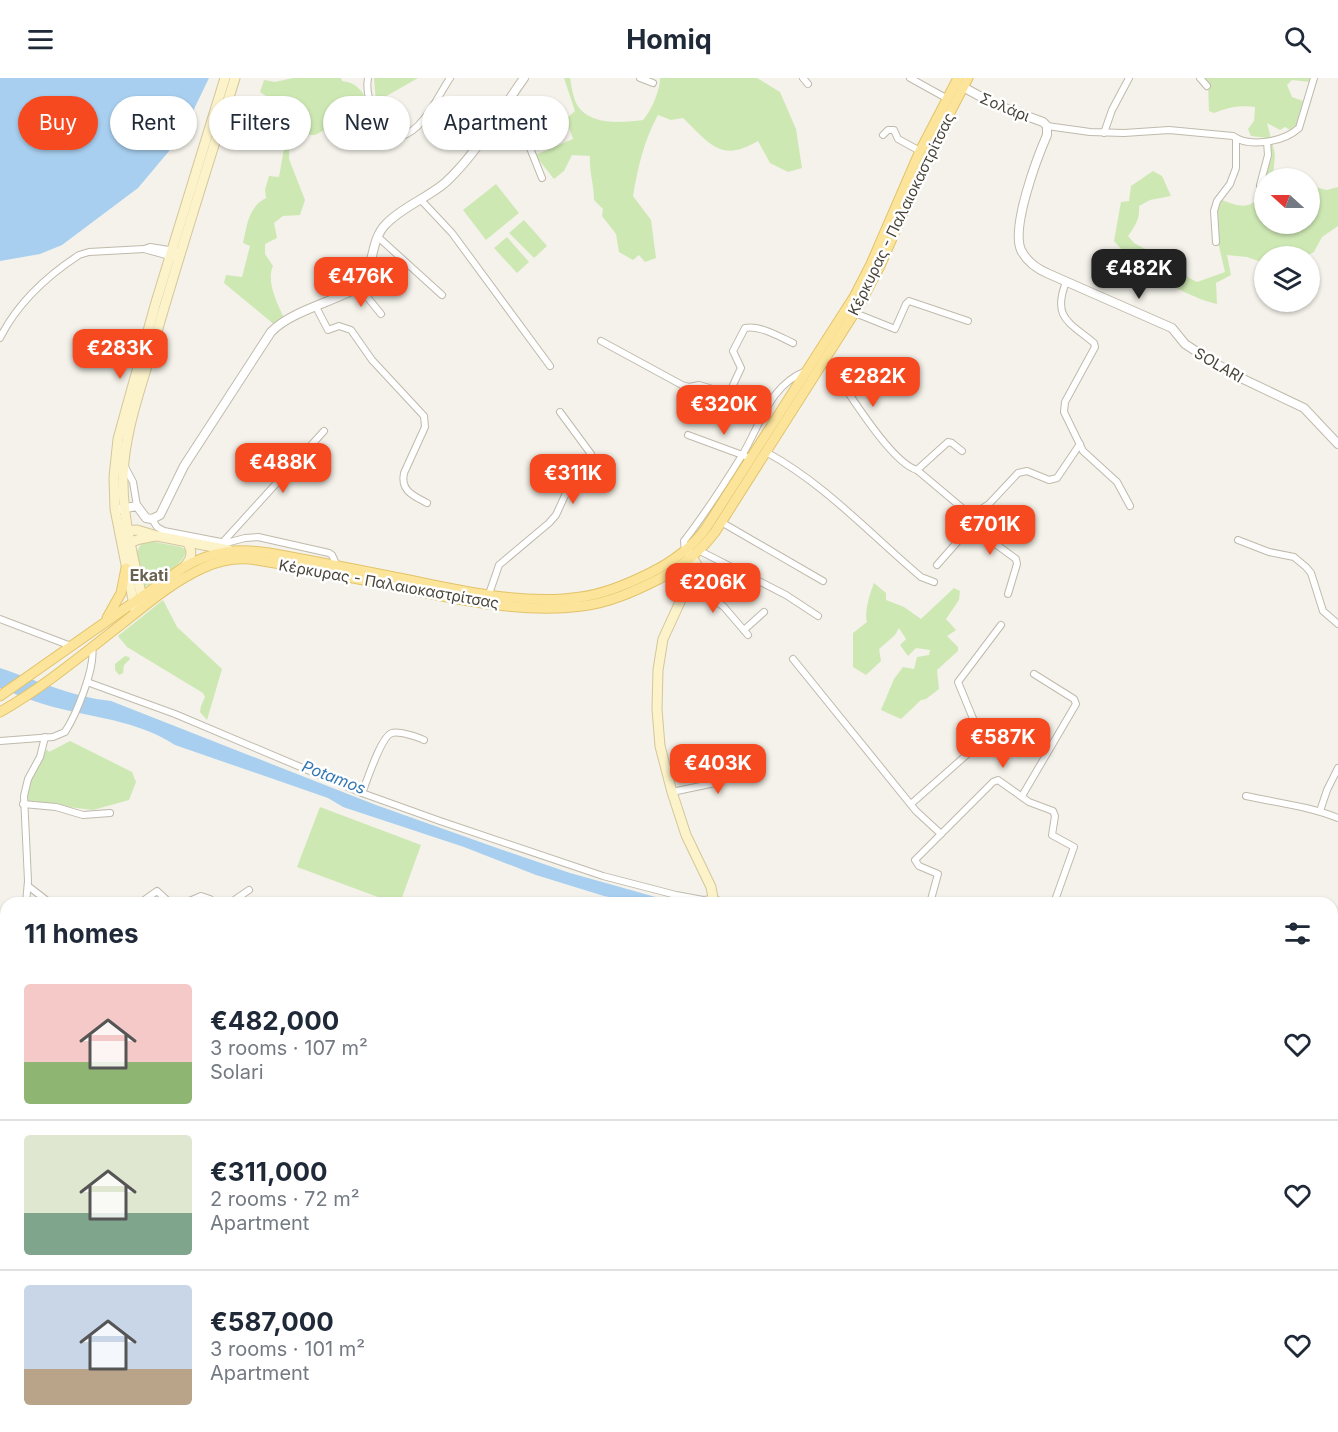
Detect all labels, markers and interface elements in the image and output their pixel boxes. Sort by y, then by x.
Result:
icon: menu [24,23,57,56]
text: Homiq [626,23,712,56]
icon: search [1281,23,1314,56]
street label: Σολάρι [977,88,1033,126]
chip: Buy [18,96,98,150]
chip: Rent [110,96,197,150]
chip: Filters [209,96,311,150]
chip: New [323,96,410,150]
chip: Apartment [422,96,569,150]
street label: Κέρκυρας - Παλαιοκαστρίτσας [844,110,958,318]
north arrow [1254,168,1320,234]
map controls [1254,168,1320,312]
button: layers [1254,246,1320,312]
pin: €482K [1097,249,1181,300]
text: €482K [1105,256,1173,280]
pin: €476K [319,257,403,308]
text: €476K [328,264,394,288]
pin: €283K [78,329,162,380]
text: €283K [87,336,153,360]
street label: SOLARI [1191,343,1247,387]
pin: €282K [831,357,915,408]
text: €282K [840,364,906,388]
pin: €320K [682,385,766,436]
text: €320K [690,392,758,416]
pin: €488K [241,443,325,494]
text: €488K [249,450,317,474]
pin: €311K [531,454,615,505]
text: €311K [544,461,602,485]
pin: €701K [948,505,1032,556]
text: €701K [959,512,1021,536]
street label: Κέρκυρας - Παλαιοκαστρίτσας [277,555,501,613]
pin: €206K [671,563,755,614]
district label: Ekati [130,565,168,585]
text: €206K [679,570,747,594]
pin: €587K [961,718,1045,769]
text: €587K [970,725,1036,749]
pin: €403K [676,744,760,795]
text: €403K [684,751,752,775]
water label: Potamos [299,756,369,798]
icon: filters [1281,917,1314,950]
text: 11 homes [24,918,139,949]
text: €482,000 [210,1005,339,1036]
icon: home [72,1008,144,1080]
icon: heart [1281,1028,1314,1061]
text: 3 rooms · 107 m² [210,1036,368,1060]
text: Solari [210,1060,264,1084]
text: €311,000 [210,1156,328,1187]
icon: home [72,1159,144,1231]
icon: heart [1281,1179,1314,1212]
text: 2 rooms · 72 m² [210,1187,360,1211]
text: Apartment [210,1211,309,1235]
text: €587,000 [210,1306,334,1337]
icon: home [72,1309,144,1381]
icon: heart [1281,1329,1314,1362]
text: 3 rooms · 101 m² [210,1337,365,1361]
text: Apartment [210,1361,309,1385]

